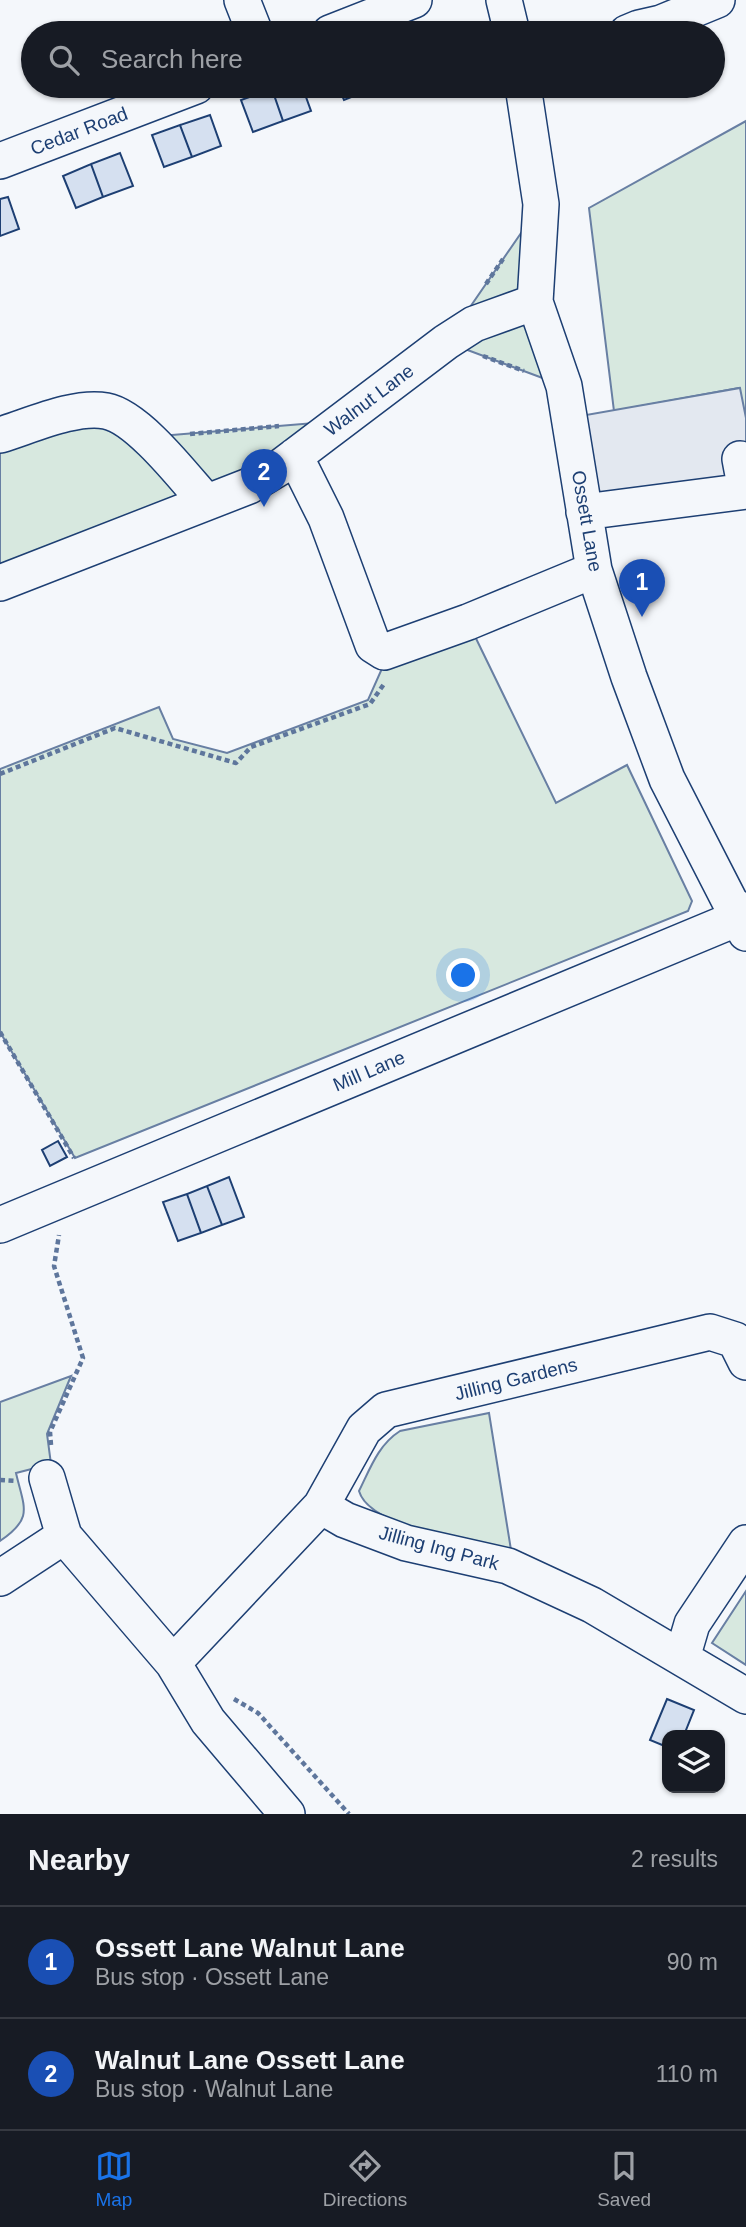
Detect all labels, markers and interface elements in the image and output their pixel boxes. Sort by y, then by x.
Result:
search box [21,21,725,98]
icon: search [45,41,83,79]
text: Search here [101,44,243,74]
street label: Cedar Road [27,103,131,159]
street label: Walnut Lane [320,360,418,440]
pin: 2 [241,449,287,507]
street label: Ossett Lane [568,469,606,573]
pin: 1 [619,559,665,617]
your location [446,958,480,992]
street label: Mill Lane [330,1046,408,1096]
street label: Jilling Gardens [452,1354,580,1404]
street label: Jilling Ing Park [377,1522,502,1574]
map controls [662,1730,725,1793]
button: layers [662,1730,725,1793]
text: Nearby [28,1843,130,1876]
text: 2 results [631,1846,718,1872]
text: Ossett Lane Walnut Lane [95,1933,405,1963]
text: 1 [45,1949,57,1975]
text: 90 m [667,1949,718,1975]
text: Bus stop · Ossett Lane [95,1964,329,1990]
text: Walnut Lane Ossett Lane [95,2045,405,2075]
text: 2 [45,2061,57,2087]
text: 110 m [656,2061,718,2087]
text: Bus stop · Walnut Lane [95,2076,333,2102]
tab: Map [95,2147,133,2211]
tab: Directions [323,2147,407,2211]
tab: Saved [597,2147,651,2211]

